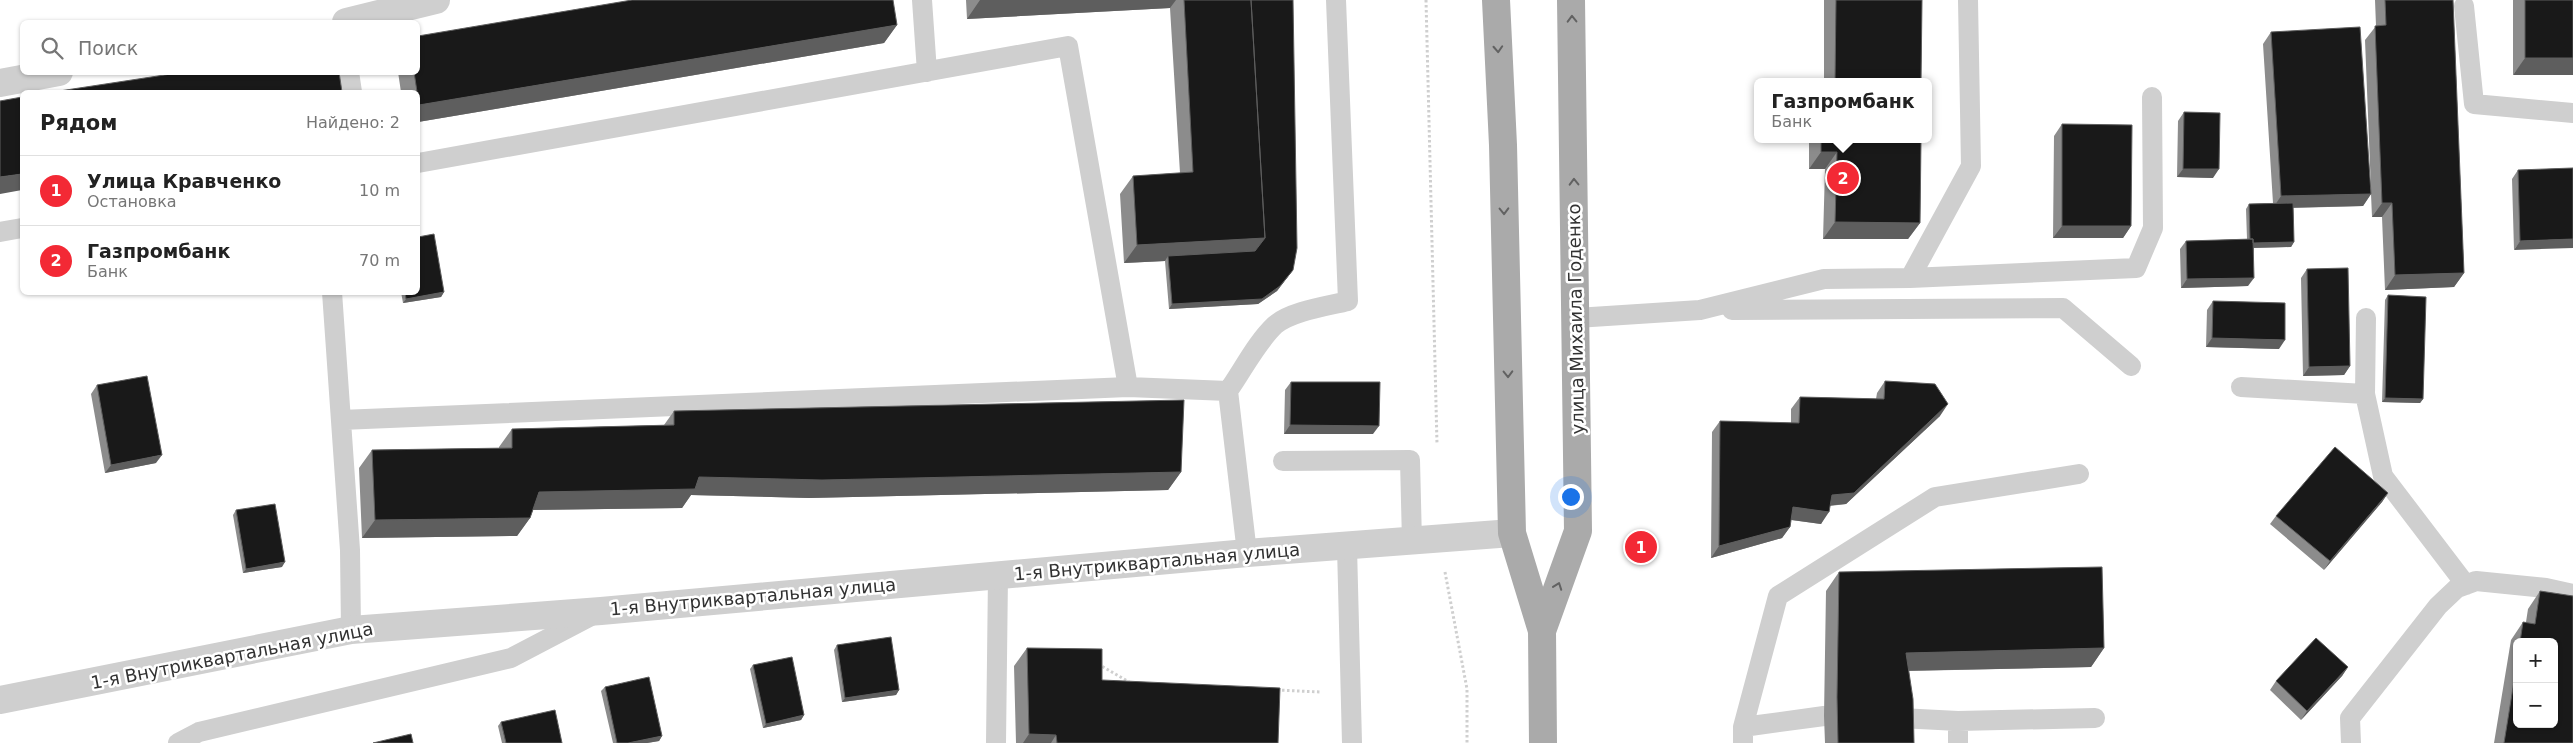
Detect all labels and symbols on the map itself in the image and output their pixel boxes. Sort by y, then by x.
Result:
one-way arrow [1567,15,1577,22]
one-way arrow [1493,45,1504,53]
pin: 2 [1827,159,1859,197]
one-way arrow [1569,177,1579,185]
street label: улица Михаила Годенко [1563,203,1588,435]
one-way arrow [1499,208,1509,215]
one-way arrow [1503,370,1513,378]
your location [1558,484,1584,510]
pin: 1 [1625,528,1657,566]
street label: 1-я Внутриквартальная улица [1013,539,1301,584]
street label: 1-я Внутриквартальная улица [609,574,897,619]
one-way arrow [1552,582,1562,590]
street label: 1-я Внутриквартальная улица [89,618,375,693]

